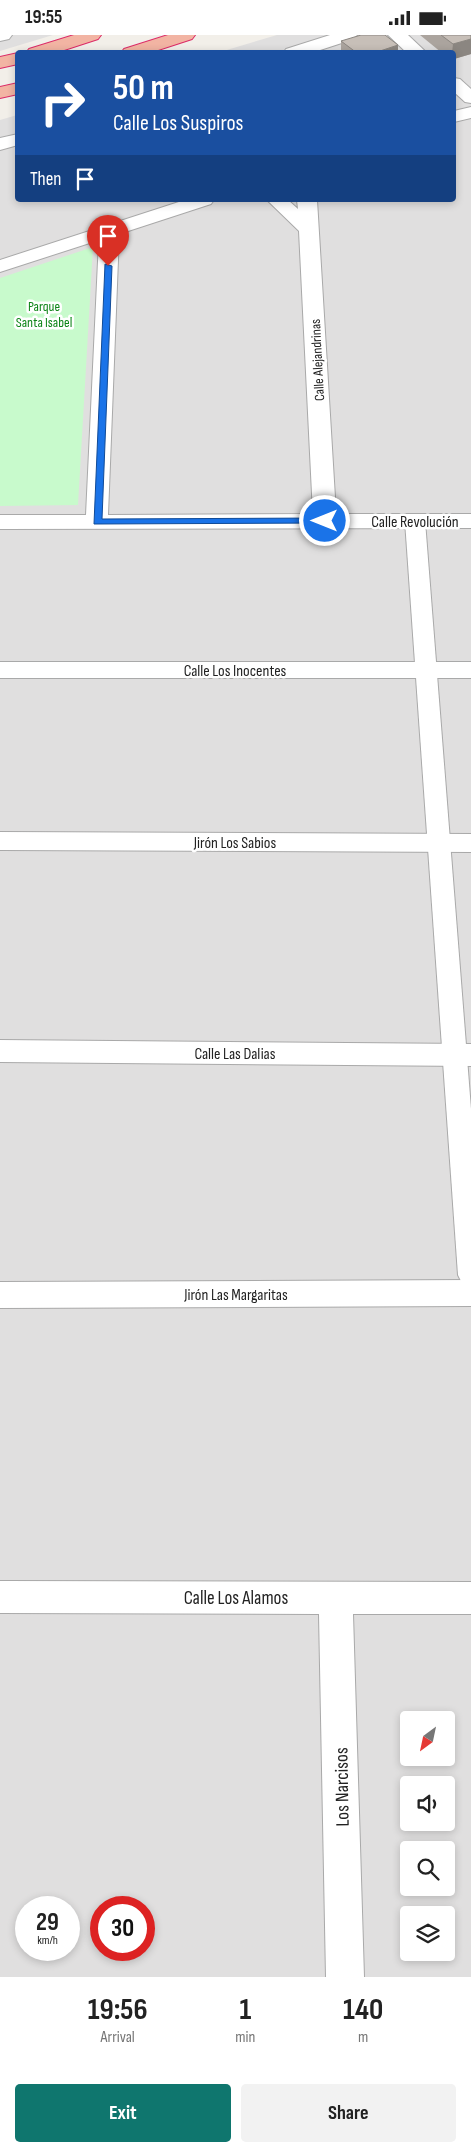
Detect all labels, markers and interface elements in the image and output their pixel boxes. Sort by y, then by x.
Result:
text: 19:55 [25,6,62,29]
text: 50 m [113,67,174,110]
icon: right [30,70,95,135]
text: Calle Los Suspiros [113,110,243,137]
icon: arrive [71,165,99,193]
text: Then [30,168,61,191]
pin [87,215,129,266]
icon: arrive [94,222,122,250]
park label: Parque Santa Isabel [16,298,72,331]
street label: Calle Alejandrinas [307,318,328,401]
position arrow [298,494,350,546]
street label: Calle Revolución [371,513,459,532]
street label: Calle Los Inocentes [184,662,287,681]
street label: Jirón Los Sabios [193,834,276,853]
street label: Calle Las Dalias [194,1045,276,1064]
street label: Jirón Las Margaritas [183,1286,288,1305]
street label: Calle Los Alamos [184,1587,288,1610]
north arrow [400,1711,455,1766]
map controls [400,1711,455,1961]
street label: Los Narcisos [330,1747,355,1827]
button: sound [400,1776,455,1831]
button: search [400,1841,455,1896]
speed limit sign: 30 [90,1896,155,1961]
button: layers [400,1906,455,1961]
text: 29 [36,1907,59,1938]
text: km/h [37,1933,58,1948]
text: 19:56 [88,1992,148,2028]
text: 1 [239,1992,251,2028]
text: 140 [343,1992,383,2028]
text: Arrival [100,2028,135,2047]
text: min [235,2028,255,2047]
text: m [358,2028,368,2047]
button: Exit [15,2084,231,2142]
button: Share [241,2084,456,2142]

